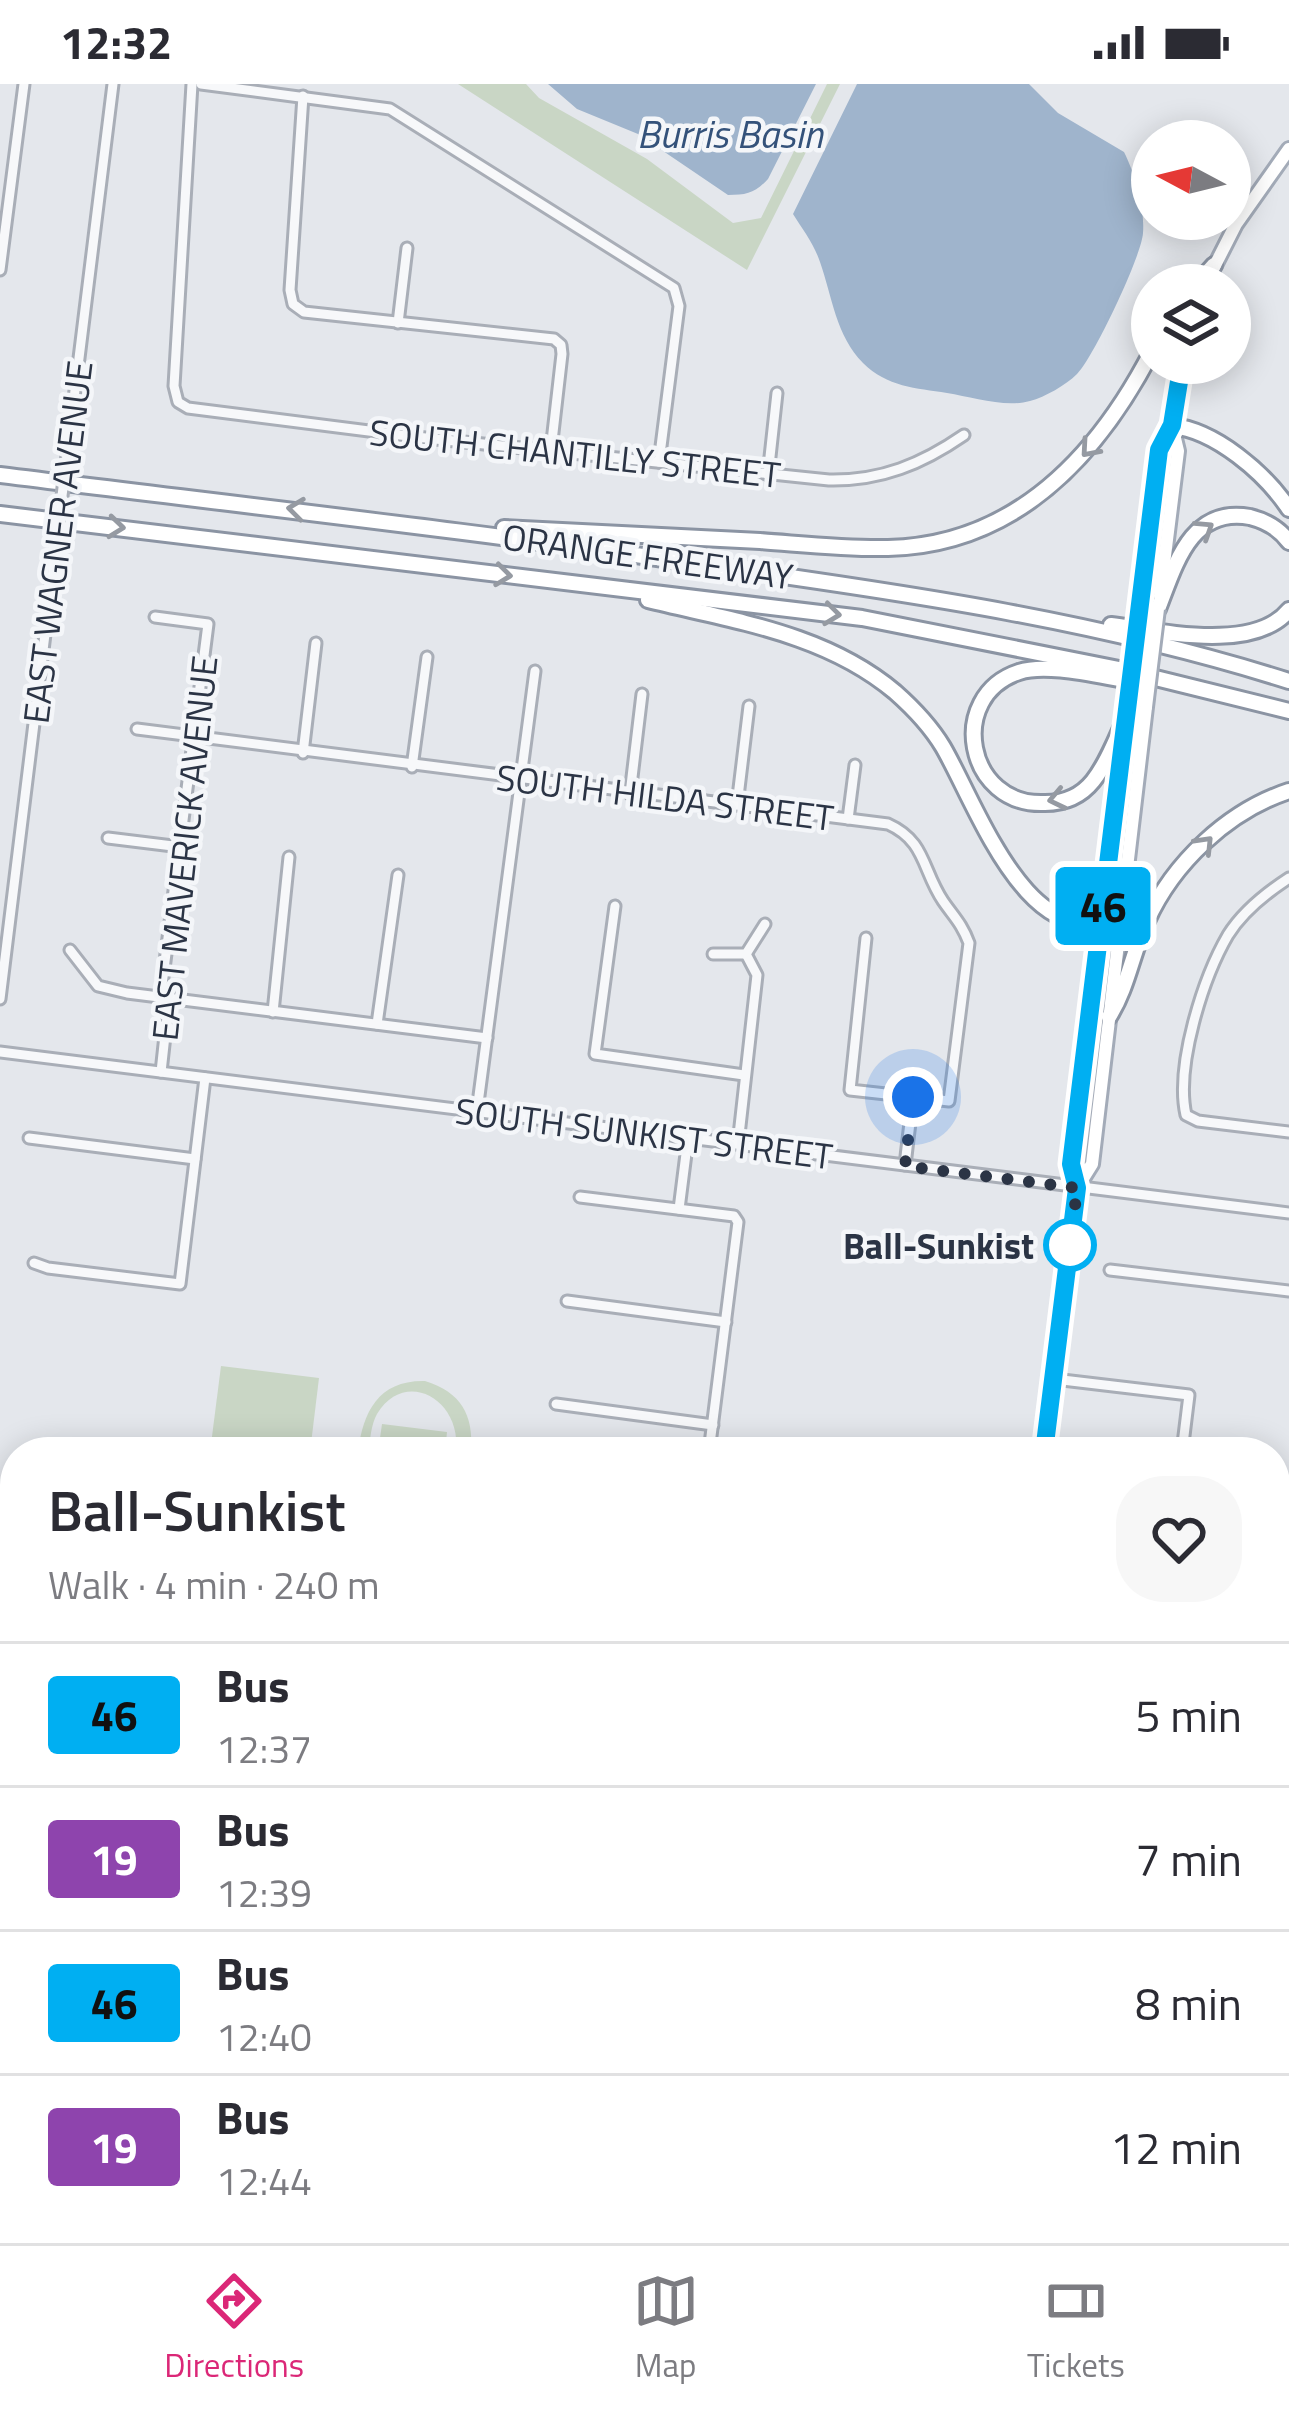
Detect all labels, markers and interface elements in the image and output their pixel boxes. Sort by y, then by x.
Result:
text: 12:32 [60,8,172,76]
water label: Burris Basin [637,104,825,163]
north arrow [1131,120,1251,240]
map controls [1131,120,1251,384]
button: layers [1131,264,1251,384]
street label: EAST WAGNER AVENUE [7,358,107,726]
street label: SOUTH CHANTILLY STREET [367,404,783,502]
one-way arrow [1081,435,1103,457]
one-way arrow [286,497,306,523]
street label: ORANGE FREEWAY [499,508,797,604]
one-way arrow [107,514,126,539]
one-way arrow [1192,521,1214,543]
one-way arrow [494,561,513,587]
one-way arrow [822,601,841,626]
street label: EAST MAVERICK AVENUE [136,653,232,1043]
street label: SOUTH HILDA STREET [493,749,837,845]
one-way arrow [1047,785,1067,811]
one-way arrow [1191,836,1213,857]
line badge: 46 [1049,867,1157,945]
text: 46 [1079,874,1127,938]
your location [883,1067,943,1127]
street label: SOUTH SUNKIST STREET [452,1083,836,1183]
place label: Ball-Sunkist [843,1218,1034,1273]
marker: Ball-Sunkist [1045,1220,1095,1270]
text: Ball-Sunkist [48,1466,346,1553]
button: heart [1116,1476,1242,1602]
text: Walk · 4 min · 240 m [48,1555,380,1614]
text: Bus [216,1651,290,1719]
text: 5 min [1135,1681,1242,1749]
text: 46 [90,1683,138,1747]
text: 12:37 [216,1719,312,1778]
text: Bus [216,1795,290,1863]
text: 7 min [1135,1825,1242,1893]
text: 19 [90,1827,138,1891]
text: 12:39 [216,1863,312,1922]
text: Bus [216,1939,290,2007]
text: 8 min [1135,1969,1242,2037]
text: 46 [90,1971,138,2035]
text: 12:40 [216,2007,312,2066]
text: Bus [216,2083,290,2151]
text: 12 min [1110,2113,1242,2181]
text: 19 [90,2115,138,2179]
text: 12:44 [216,2151,312,2210]
tab: Directions [164,2268,304,2390]
tab: Map [633,2268,699,2390]
tab: Tickets [1027,2268,1125,2390]

